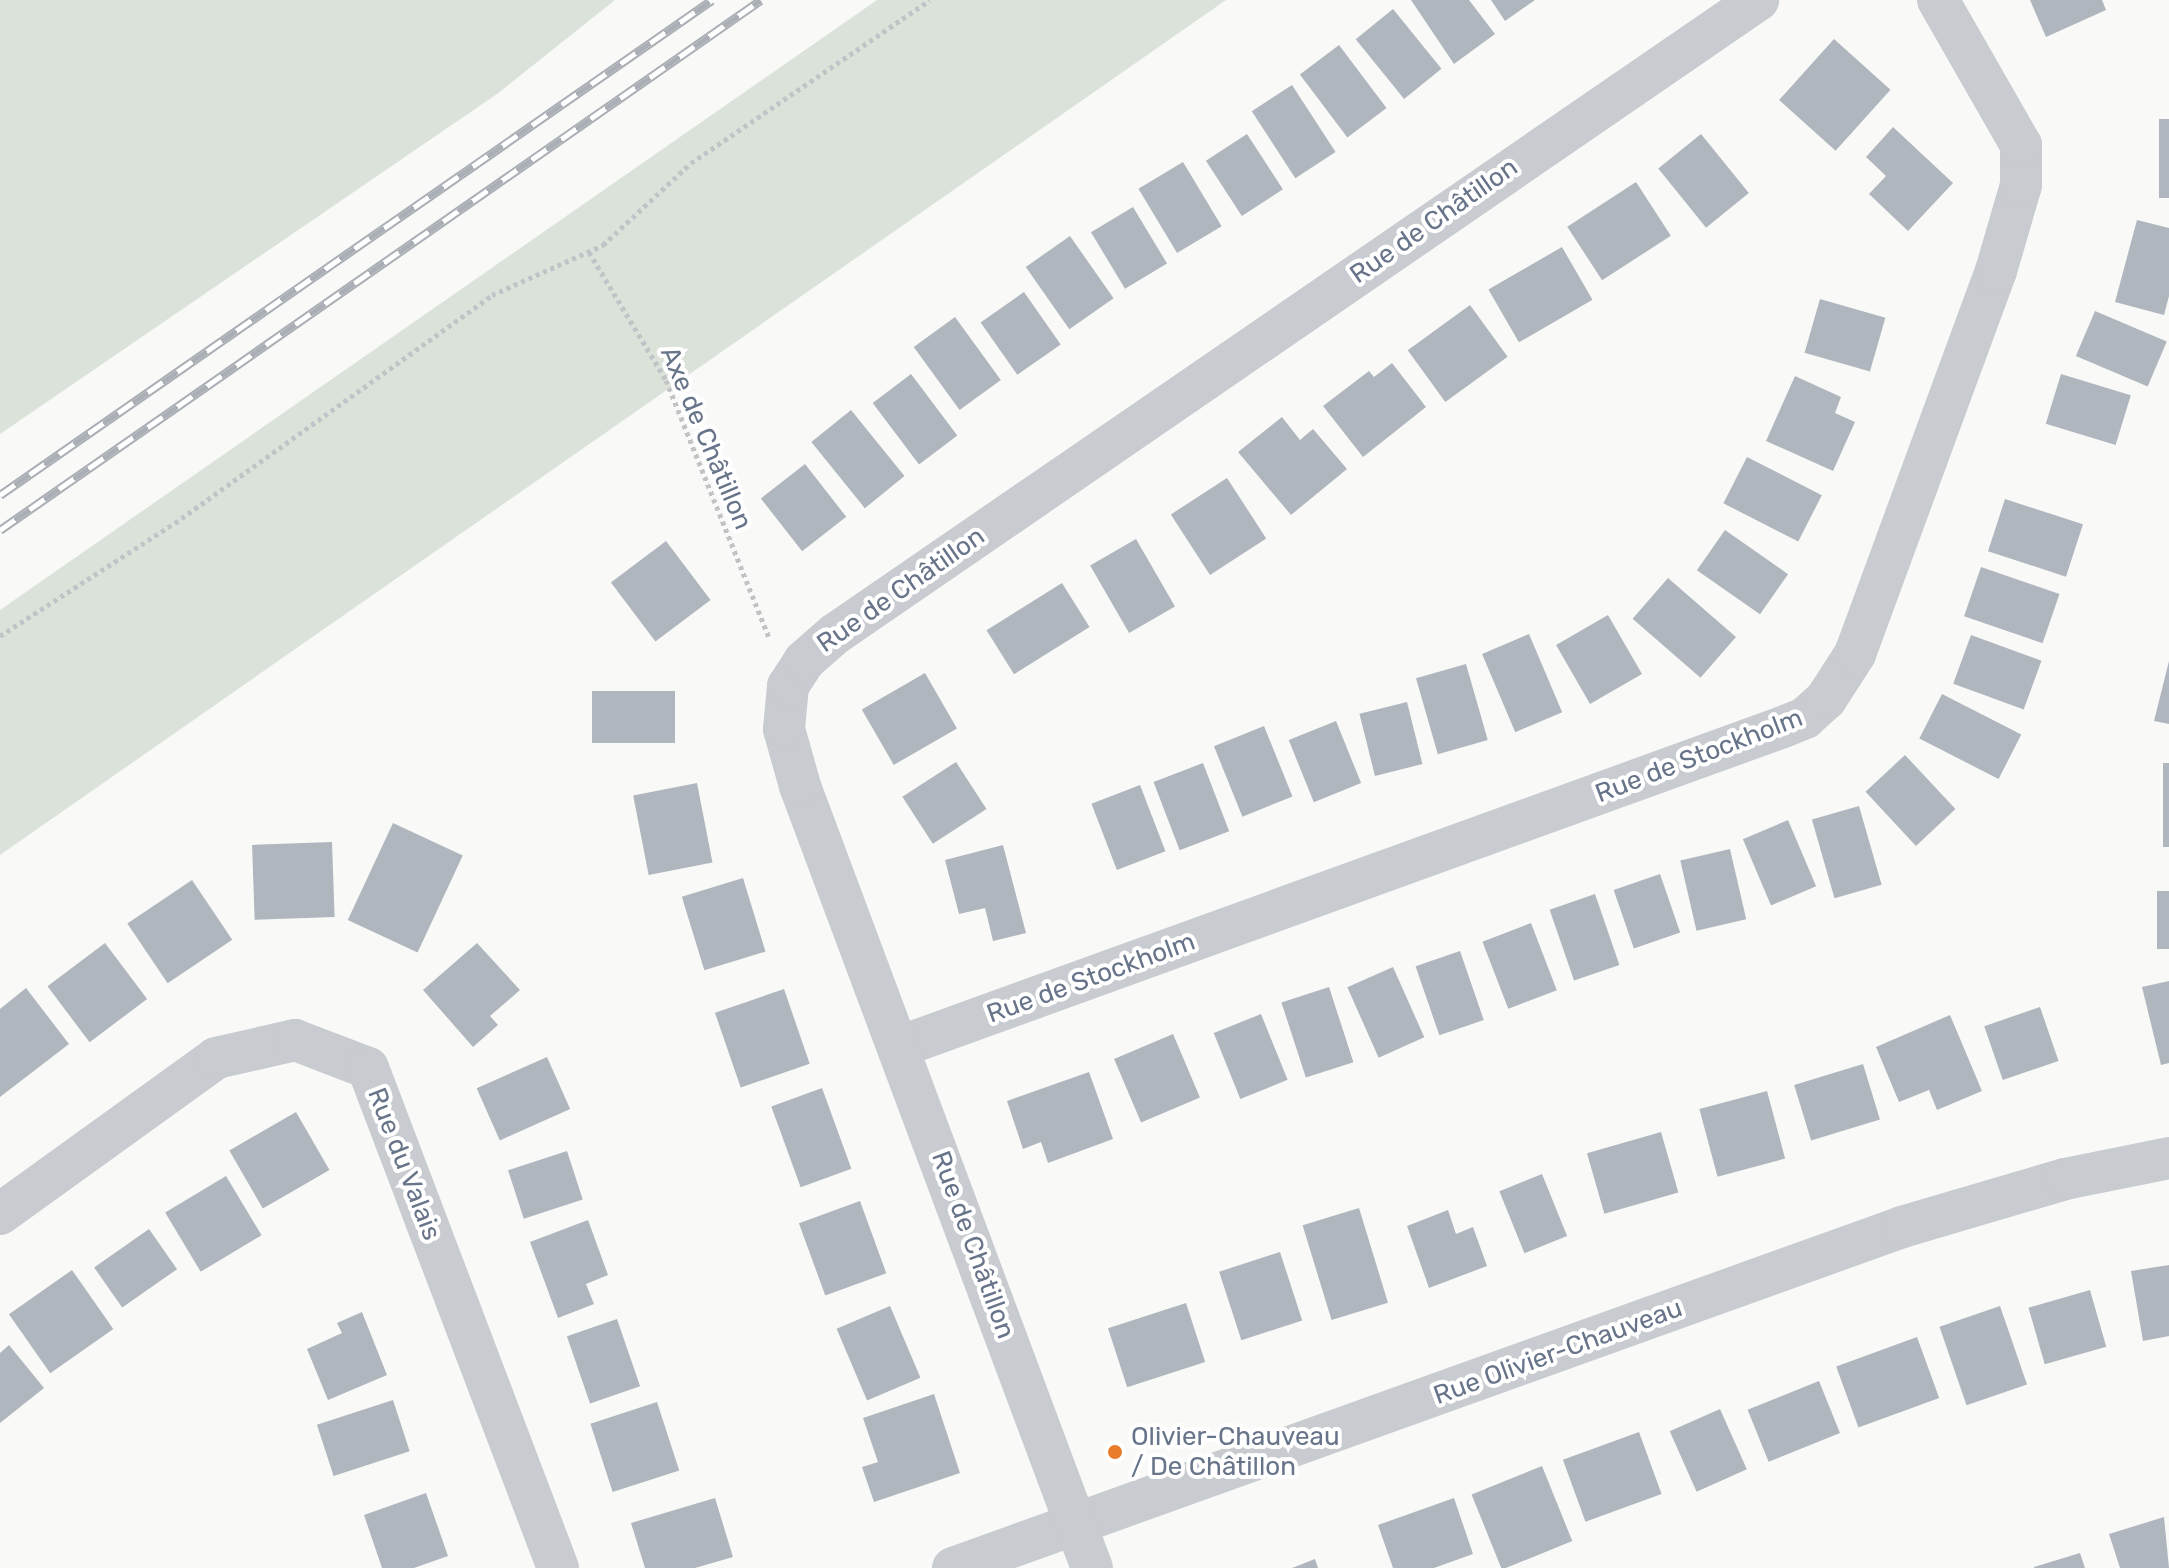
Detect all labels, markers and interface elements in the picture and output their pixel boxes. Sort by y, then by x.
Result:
street label: Rue de Châtillon [1344,152,1524,290]
street label: Axe de Châtillon [653,342,759,534]
street label: Rue de Châtillon [811,521,991,659]
street label: Rue de Stockholm [1591,702,1807,810]
street label: Rue de Stockholm [983,926,1199,1030]
street label: Rue du Valais [361,1083,447,1245]
street label: Rue de Châtillon [925,1147,1021,1343]
street label: Rue Olivier-Chauveau [1429,1293,1687,1411]
place label: Olivier-Chauveau / De Châtillon [1131,1421,1340,1482]
marker: Olivier-Chauveau / De Châtillon [1106,1443,1124,1461]

